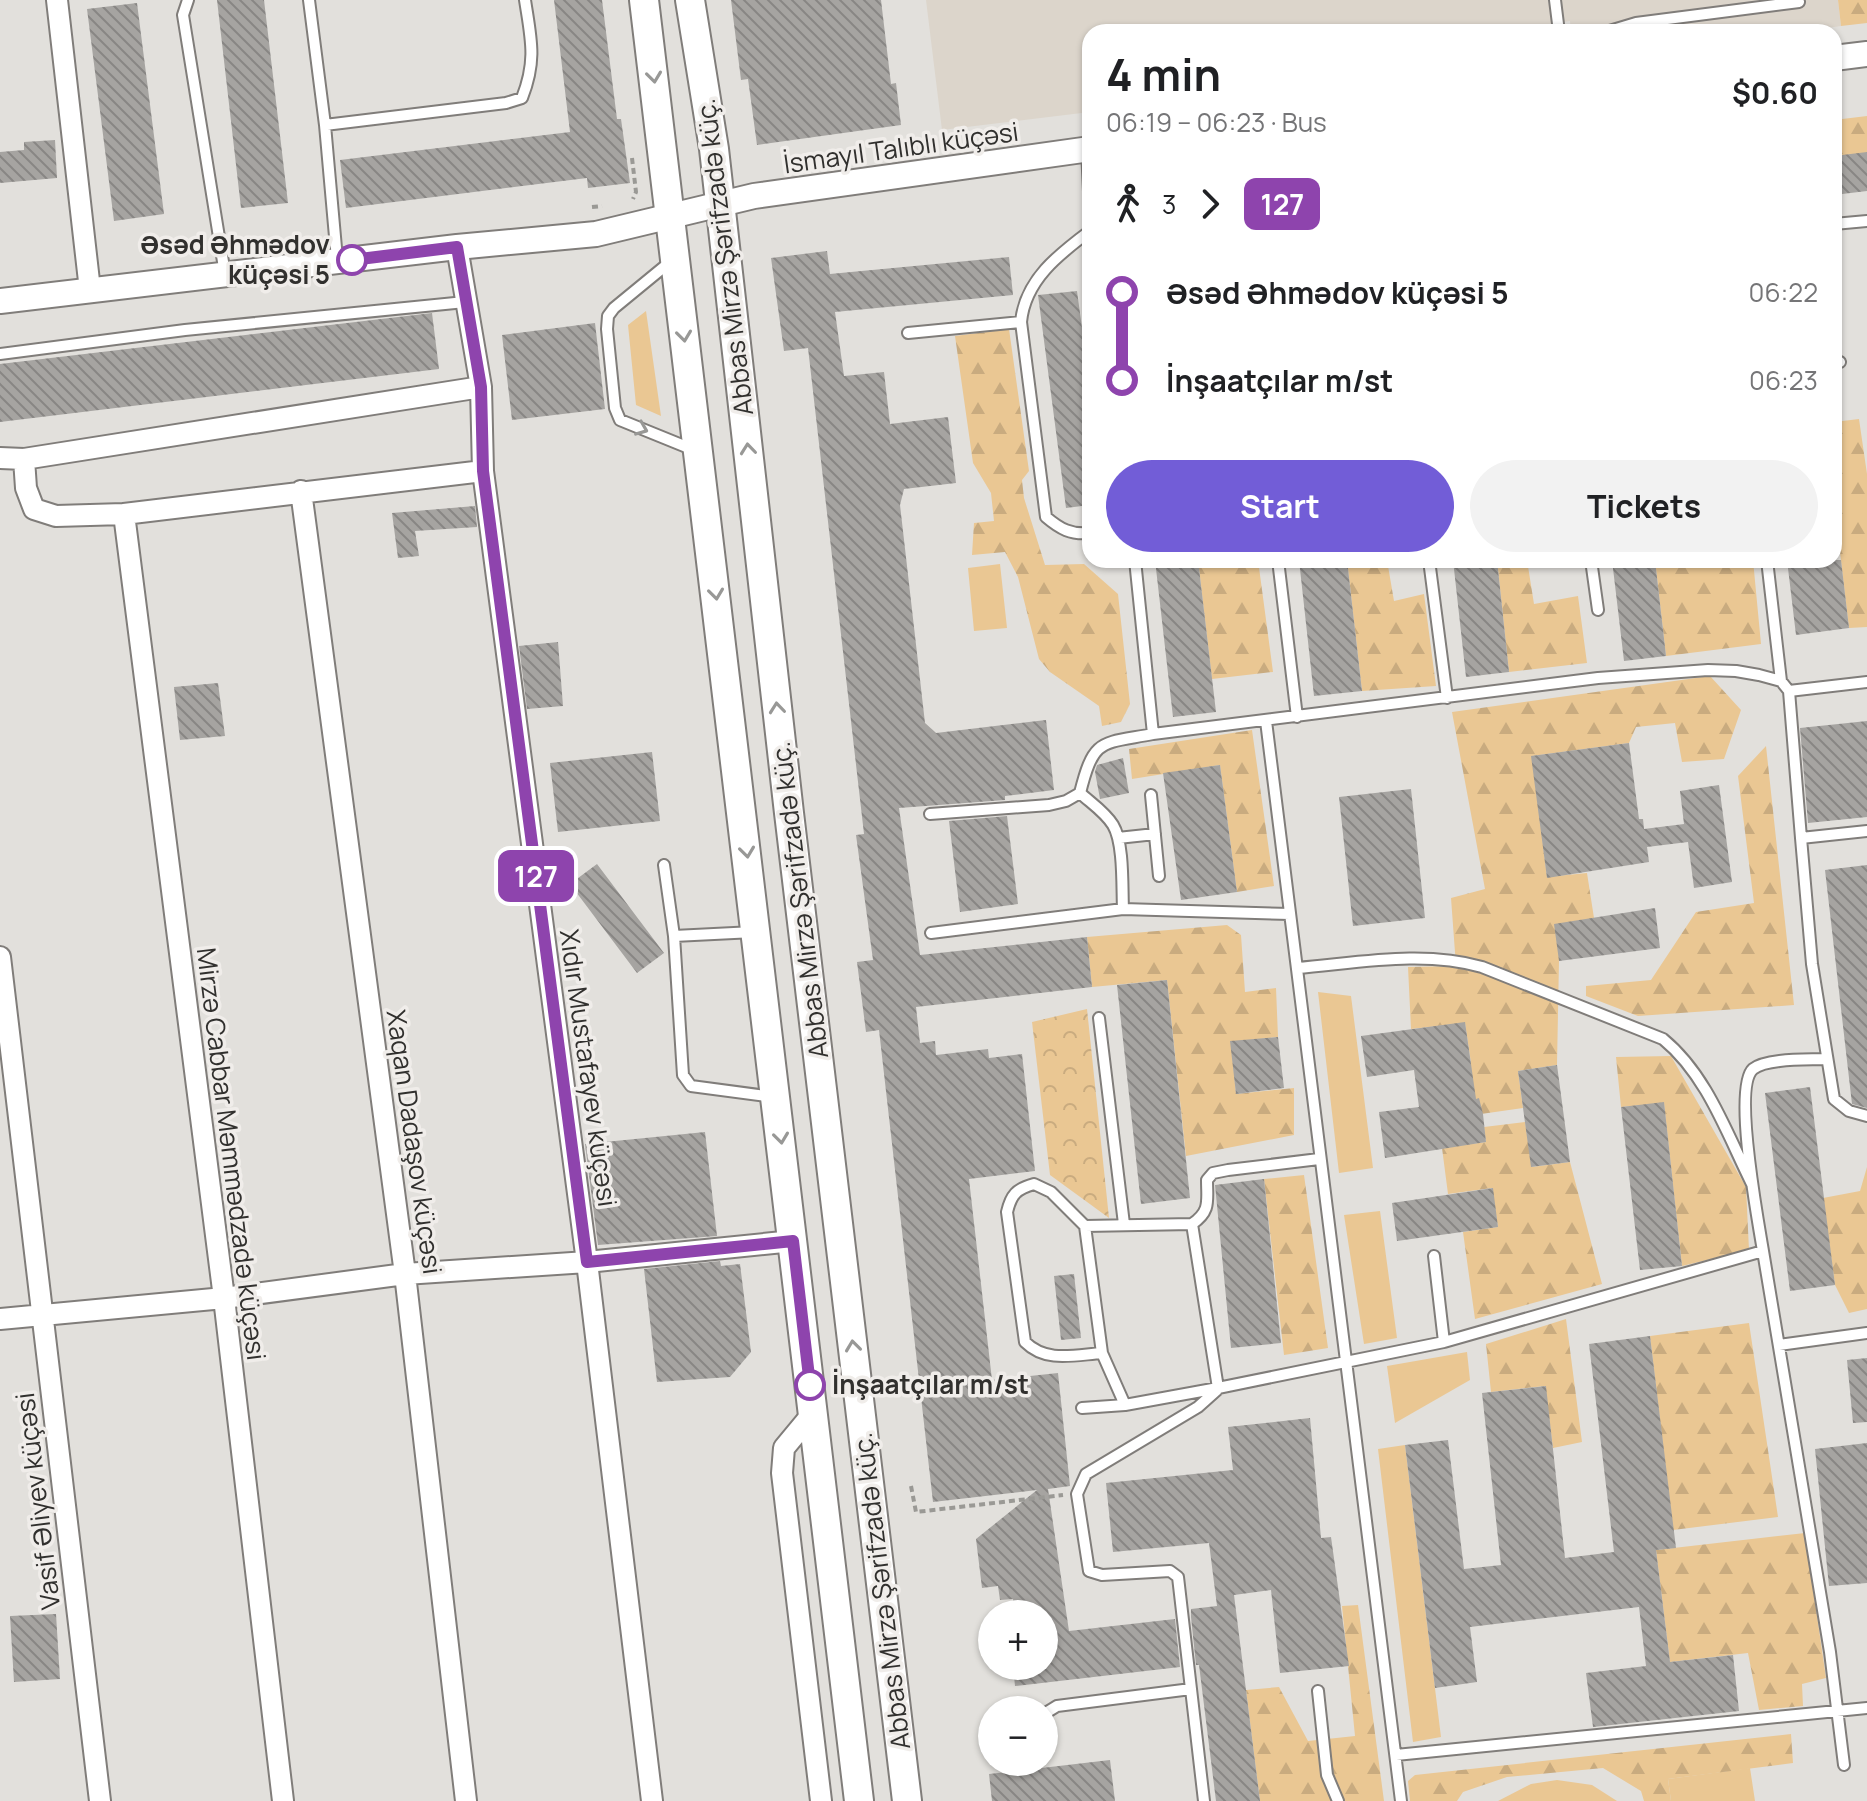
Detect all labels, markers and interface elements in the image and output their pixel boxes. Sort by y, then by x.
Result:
text: 4 min [1106,44,1221,104]
one-way arrow [645,71,662,84]
text: $0.60 [1732,72,1818,113]
street label: Abbas Mirzə Şərifzadə küç. [687,97,761,418]
text: 06:19 – 06:23 · Bus [1106,104,1327,140]
street label: İsmayıl Talıblı küçəsi [781,113,1021,181]
icon: walk [1106,182,1150,226]
icon: forward [1188,182,1232,226]
text: 127 [1260,185,1304,223]
text: 3 [1162,186,1176,222]
place label: Əsəd Əhmədov küçəsi 5 [140,226,330,292]
marker: Əsəd Əhmədov küçəsi 5 [337,245,367,275]
text: Əsəd Əhmədov küçəsi 5 [1166,272,1509,313]
text: 06:22 [1749,274,1818,310]
one-way arrow [676,330,693,343]
text: İnşaatçılar m/st [1166,360,1393,401]
text: 06:23 [1749,362,1818,398]
one-way arrow [634,420,649,436]
one-way arrow [739,442,756,455]
button: Start [1106,460,1454,552]
button: Tickets [1470,460,1818,552]
one-way arrow [707,587,724,601]
one-way arrow [768,701,785,714]
street label: Abbas Mirzə Şərifzadə küç. [762,740,836,1061]
one-way arrow [738,845,755,859]
line badge: 127 [490,850,582,902]
text: 127 [514,857,558,895]
street label: Xıdır Mustafayev küçəsi [552,927,626,1209]
street label: Mirzə Cabbar Məmmədzadə küçəsi [189,946,275,1362]
street label: Xaqan Dadaşov küçəsi [379,1007,451,1276]
one-way arrow [772,1132,789,1145]
one-way arrow [845,1339,862,1352]
place label: İnşaatçılar m/st [832,1366,1029,1402]
marker: İnşaatçılar m/st [795,1370,825,1400]
street label: Vasif Əliyev küçəsi [6,1391,68,1612]
street label: Abbas Mirzə Şərifzadə küç. [844,1431,918,1752]
map controls [978,1600,1058,1776]
button: + [978,1600,1058,1680]
button: − [978,1696,1058,1776]

